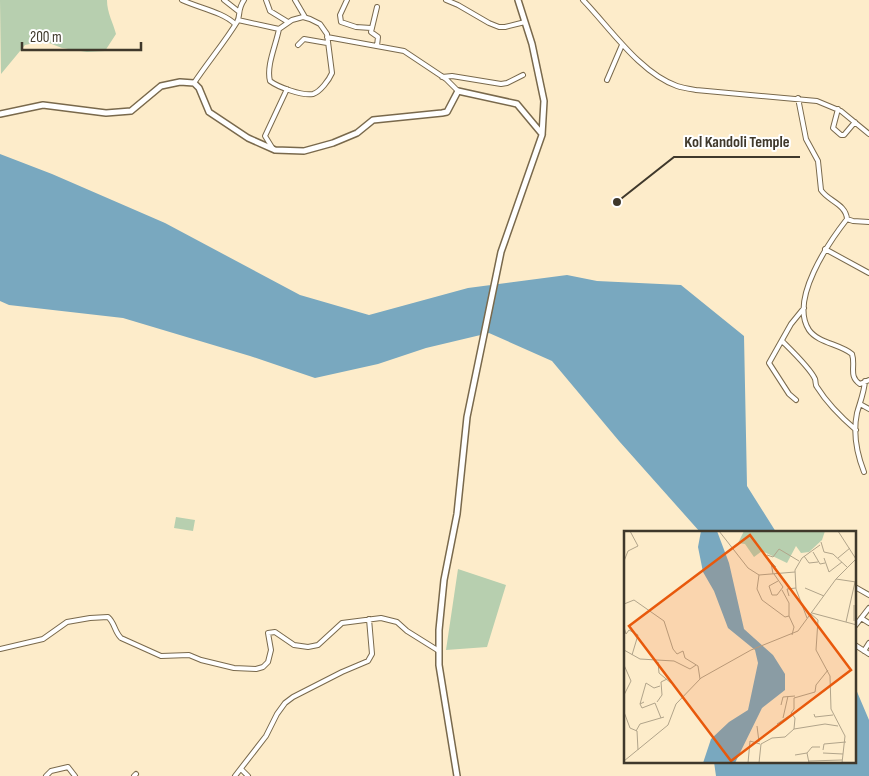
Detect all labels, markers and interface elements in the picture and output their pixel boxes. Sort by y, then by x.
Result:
scale bar [22,20,141,52]
text: 200 m [30,28,62,47]
callout: Kol Kandoli Temple [674,126,800,157]
text: Kol Kandoli Temple [684,133,790,152]
inset map [624,531,856,764]

